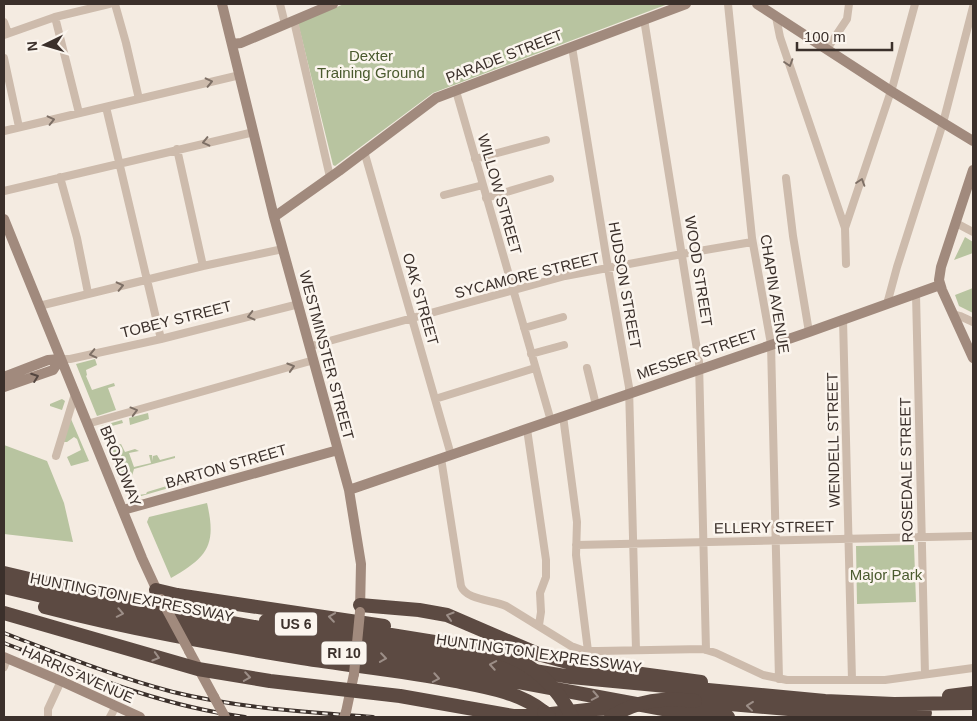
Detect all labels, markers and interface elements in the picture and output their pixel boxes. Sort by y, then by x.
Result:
north arrow [20,20,70,70]
scale bar [797,20,892,52]
street label: PARADE STREET [443,26,565,86]
text: 100 m [804,28,846,45]
text: N [24,40,40,52]
park label: Dexter Training Ground [317,47,425,81]
one-way arrow [783,59,793,67]
one-way arrow [205,77,214,88]
one-way arrow [47,115,56,126]
street label: WILLOW STREET [475,132,525,256]
one-way arrow [202,137,211,147]
one-way arrow [855,178,865,187]
street label: WOOD STREET [682,215,716,327]
street label: HUDSON STREET [605,220,645,350]
street label: CHAPIN AVENUE [757,233,793,355]
street label: SYCAMORE STREET [453,249,601,301]
street label: OAK STREET [400,251,442,347]
street label: WESTMINSTER STREET [296,269,358,441]
one-way arrow [116,281,125,292]
street label: TOBEY STREET [119,297,233,341]
one-way arrow [248,310,256,320]
street label: MESSER STREET [634,325,760,383]
one-way arrow [89,348,98,359]
one-way arrow [286,363,294,373]
street label: WENDELL STREET [823,372,843,508]
one-way arrow [30,373,38,383]
street label: ROSEDALE STREET [896,397,916,543]
one-way arrow [129,406,138,416]
street label: BROADWAY [97,423,145,509]
street label: BARTON STREET [163,441,289,491]
street label: ELLERY STREET [714,517,834,537]
park label: Major Park [850,566,923,583]
street label: HUNTINGTON EXPRESSWAY [29,569,235,625]
one-way arrow [115,607,124,618]
road number: US 6 [275,612,317,636]
one-way arrow [327,612,335,623]
one-way arrow [446,612,455,622]
street label: HUNTINGTON EXPRESSWAY [435,630,643,676]
road number: RI 10 [322,641,366,664]
street label: HARRIS AVENUE [19,642,137,706]
one-way arrow [152,651,161,662]
one-way arrow [380,652,388,663]
one-way arrow [488,660,497,670]
one-way arrow [242,671,251,681]
one-way arrow [431,672,440,682]
one-way arrow [590,691,599,701]
one-way arrow [746,701,754,712]

